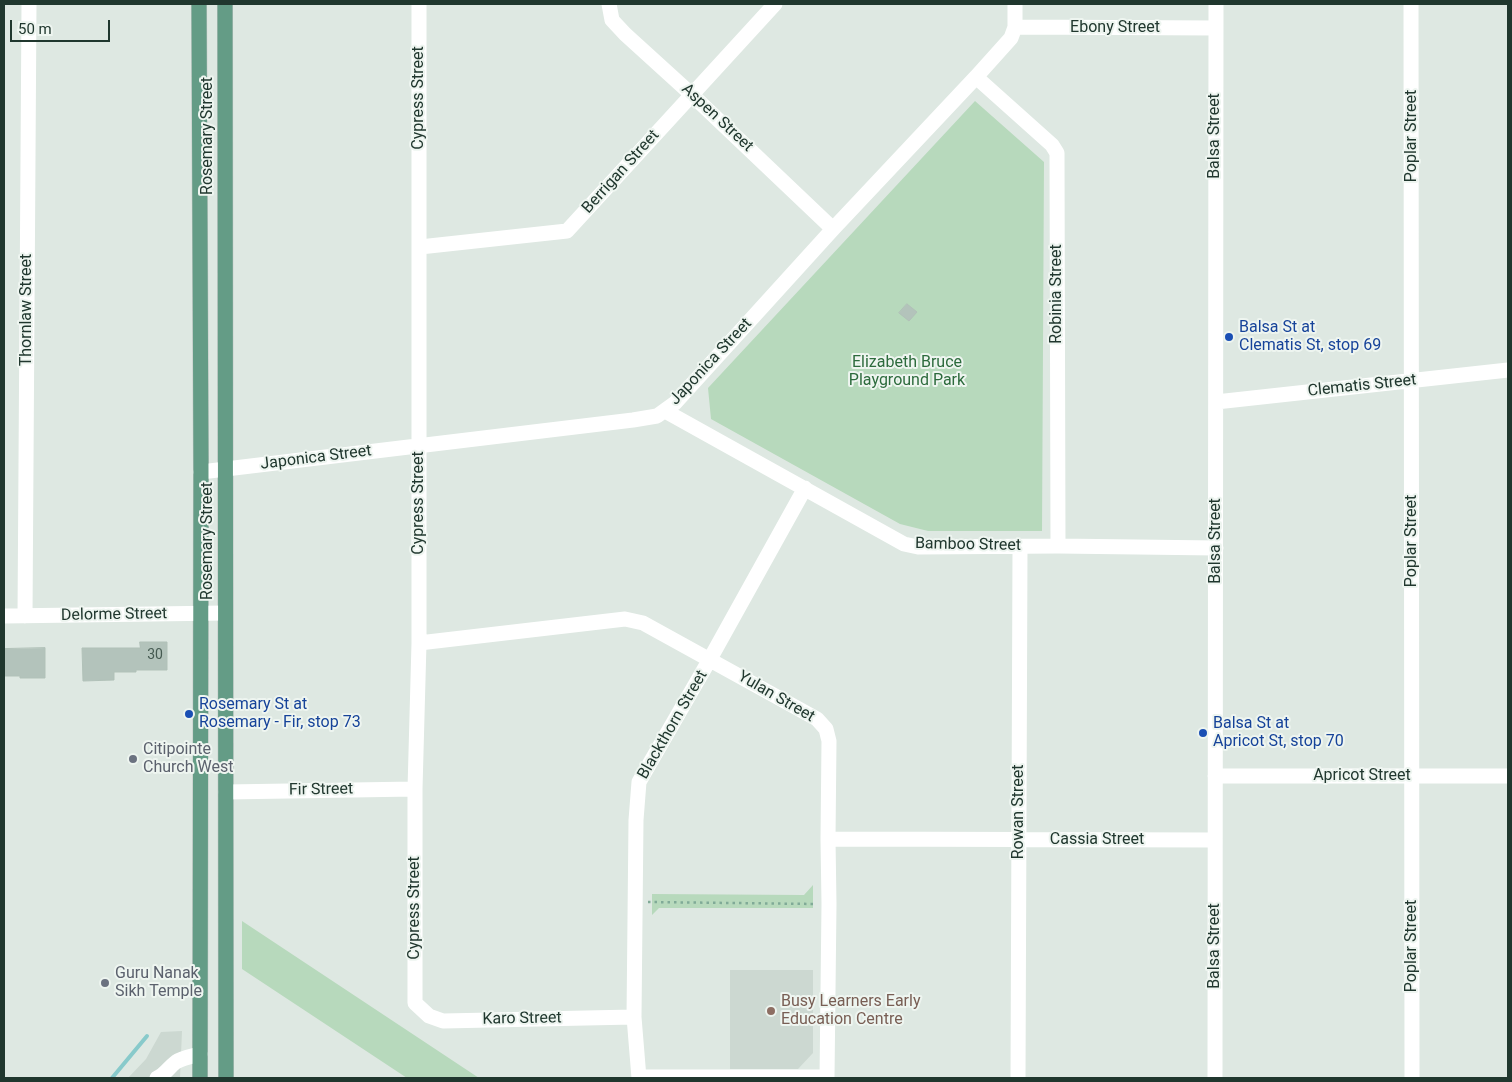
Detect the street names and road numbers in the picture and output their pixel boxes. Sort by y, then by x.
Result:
street label: Ebony Street [1070,18,1160,38]
street label: Cypress Street [409,46,429,150]
street label: Rosemary Street [198,77,218,195]
street label: Aspen Street [677,80,757,156]
street label: Poplar Street [1402,90,1422,182]
street label: Balsa Street [1205,93,1225,179]
street label: Berrigan Street [578,126,664,218]
street label: Robinia Street [1047,244,1067,344]
street label: Thornlaw Street [17,254,37,366]
street label: Japonica Street [666,315,756,409]
street label: Clematis Street [1307,371,1417,401]
street label: Japonica Street [259,442,373,474]
street label: Cypress Street [409,451,429,555]
street label: Rosemary Street [198,482,218,600]
street label: Poplar Street [1402,495,1422,587]
street label: Balsa Street [1206,498,1226,584]
street label: Bamboo Street [915,534,1021,556]
street label: Delorme Street [61,604,167,626]
street label: Blackthorn Street [634,667,712,783]
street label: Yulan Street [734,667,818,727]
street label: Rowan Street [1009,765,1029,859]
street label: Apricot Street [1313,766,1411,786]
street label: Fir Street [289,780,353,800]
street label: Cassia Street [1050,830,1144,850]
street label: Cypress Street [405,856,425,960]
street label: Poplar Street [1402,900,1422,992]
street label: Balsa Street [1205,903,1225,989]
street label: Karo Street [482,1009,562,1029]

